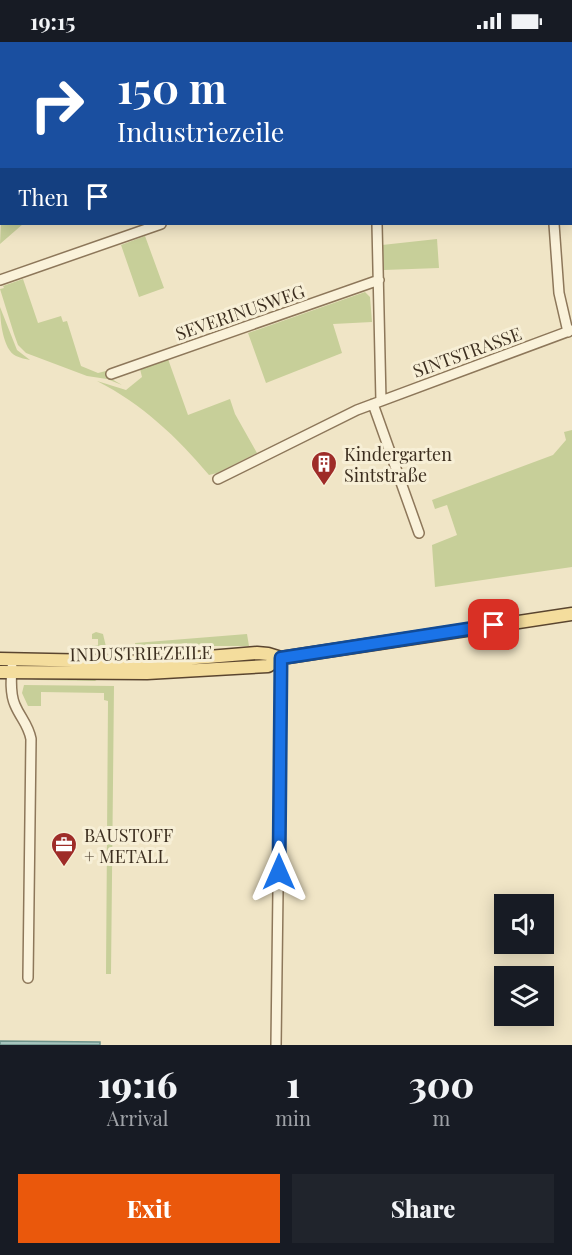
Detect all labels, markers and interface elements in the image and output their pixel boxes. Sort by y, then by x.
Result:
text: 19:15 [30,6,75,36]
text: 150 m [117,59,227,115]
icon: right [18,66,96,144]
text: Industriezeile [117,113,284,149]
icon: arrive [81,180,114,213]
text: Then [18,182,69,212]
street label: SEVERINUSWEG [172,279,308,345]
street label: SINTSTRASSE [409,321,525,383]
place label: Kindergarten Sintstraße [344,442,452,487]
building icon: Kindergarten Sintstraße [309,449,339,487]
pin [468,599,519,650]
icon: arrive [477,608,510,641]
street label: INDUSTRIEZEILE [69,640,213,666]
place label: BAUSTOFF + METALL [84,823,173,868]
office icon: BAUSTOFF + METALL [49,830,79,868]
position arrow [247,840,311,904]
map controls [494,894,554,1026]
button: sound [494,894,554,954]
button: layers [494,966,554,1026]
text: 19:16 [98,1059,178,1107]
text: 1 [286,1059,300,1107]
text: 300 [409,1059,474,1107]
text: Arrival [107,1104,168,1131]
text: min [275,1104,311,1131]
text: m [433,1104,450,1131]
button: Exit [18,1174,280,1243]
button: Share [292,1174,554,1243]

